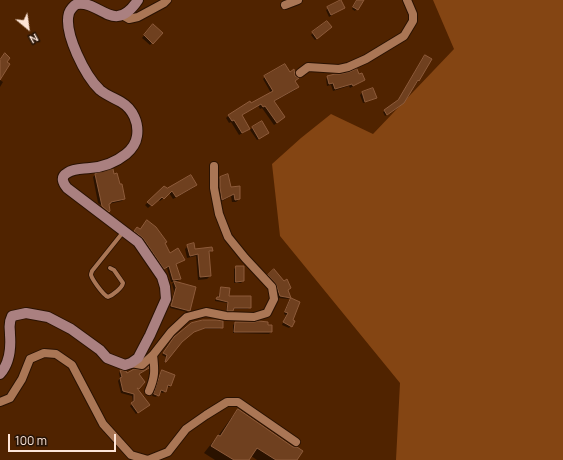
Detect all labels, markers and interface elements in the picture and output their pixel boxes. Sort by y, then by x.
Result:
north arrow [8,8,48,48]
text: N [27,30,41,47]
scale bar [10,426,118,452]
text: 100 m [15,432,47,449]

